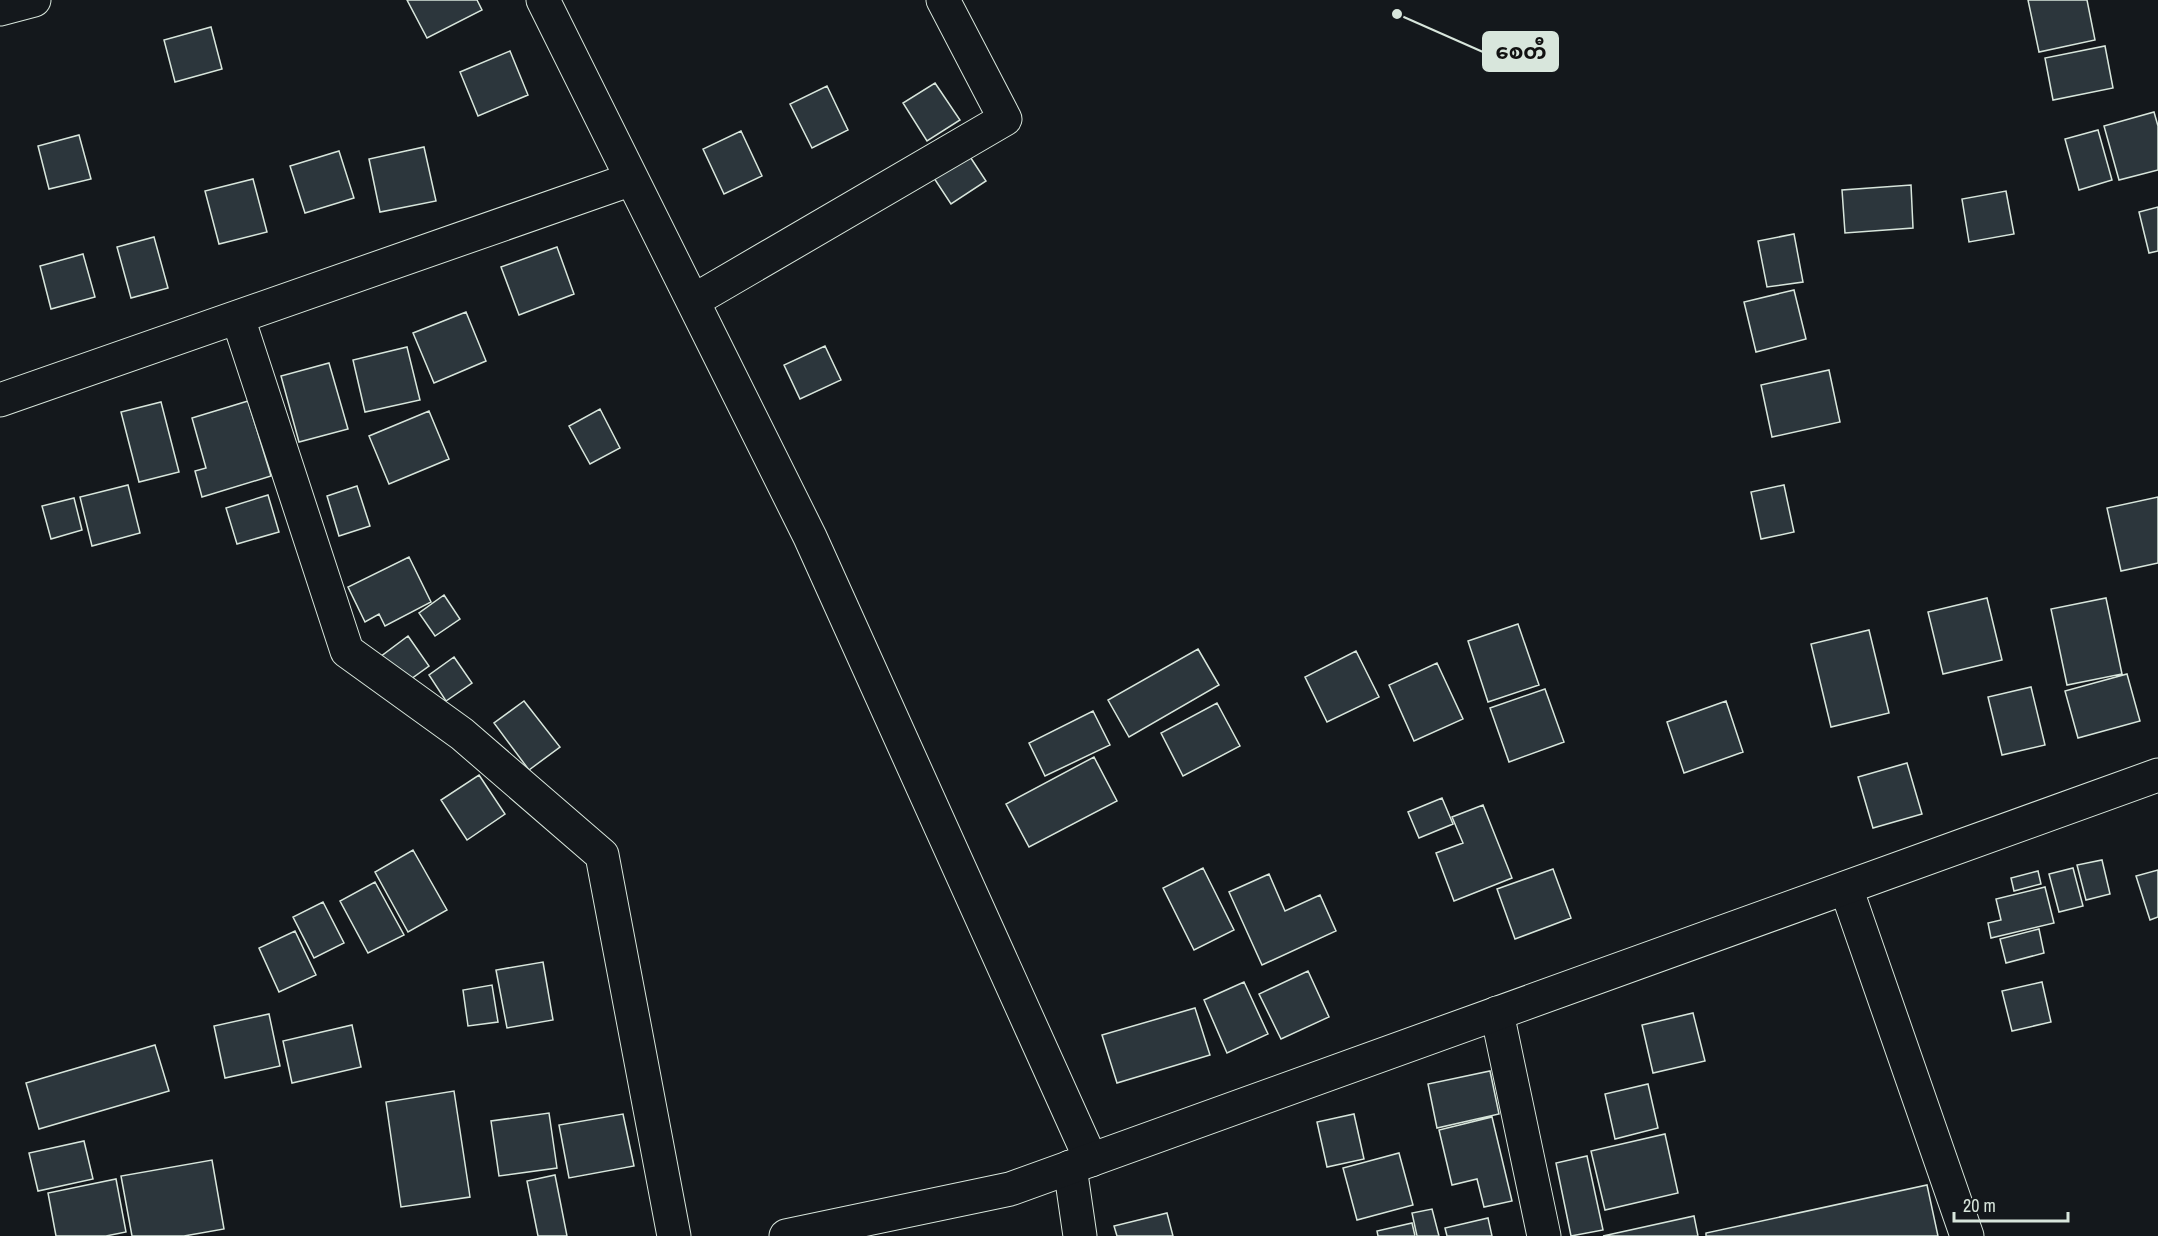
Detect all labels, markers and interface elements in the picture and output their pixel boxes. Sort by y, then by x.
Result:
callout: စေတီ [1483,32,1558,71]
text: စေတီ [1495,37,1547,66]
scale bar [1954,1185,2068,1223]
text: 20 m [1963,1193,1996,1218]

